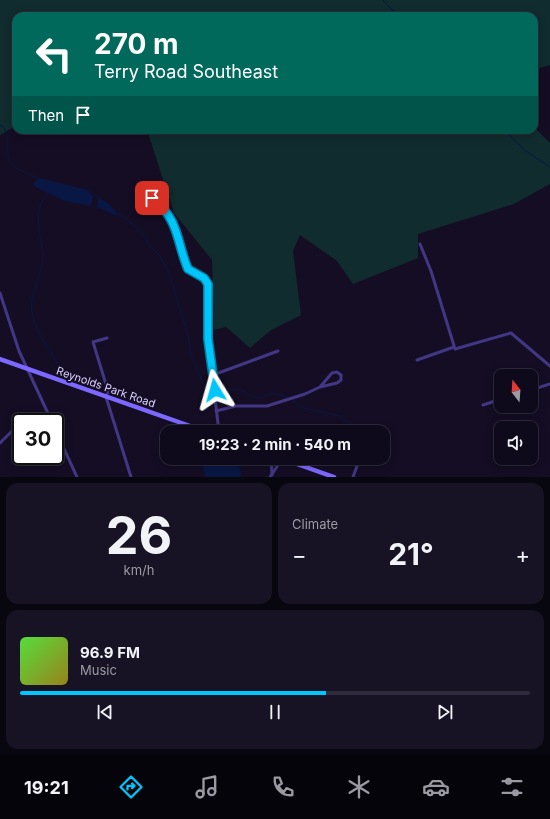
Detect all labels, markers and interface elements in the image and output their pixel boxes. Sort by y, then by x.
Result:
text: 270 m [94,27,179,61]
icon: left [28,28,80,80]
text: Terry Road Southeast [94,61,278,82]
icon: arrive [72,104,94,126]
text: Then [28,106,64,125]
pin [135,181,169,215]
icon: arrive [141,187,163,209]
street label: Reynolds Park Road [55,363,157,411]
position arrow [194,369,236,411]
north arrow [494,369,538,413]
map controls [494,369,538,465]
speed limit sign: 30 [12,413,64,465]
button: sound [494,421,538,465]
text: 19:23 · 2 min · 540 m [199,435,351,454]
text: 26 [106,504,172,567]
text: Climate [292,516,338,532]
text: 21° [388,536,434,572]
text: − [292,542,307,568]
text: + [515,542,530,568]
text: km/h [124,562,154,578]
text: 96.9 FM [80,643,140,662]
text: Music [80,662,117,678]
icon: previous [94,701,116,723]
icon: pause [264,701,286,723]
icon: next [434,701,456,723]
icon: directions [117,773,145,801]
icon: music [193,773,221,801]
icon: phone [269,773,297,801]
icon: climate [345,773,373,801]
icon: car [422,773,450,801]
icon: filters [498,773,526,801]
text: 19:21 [24,777,69,798]

